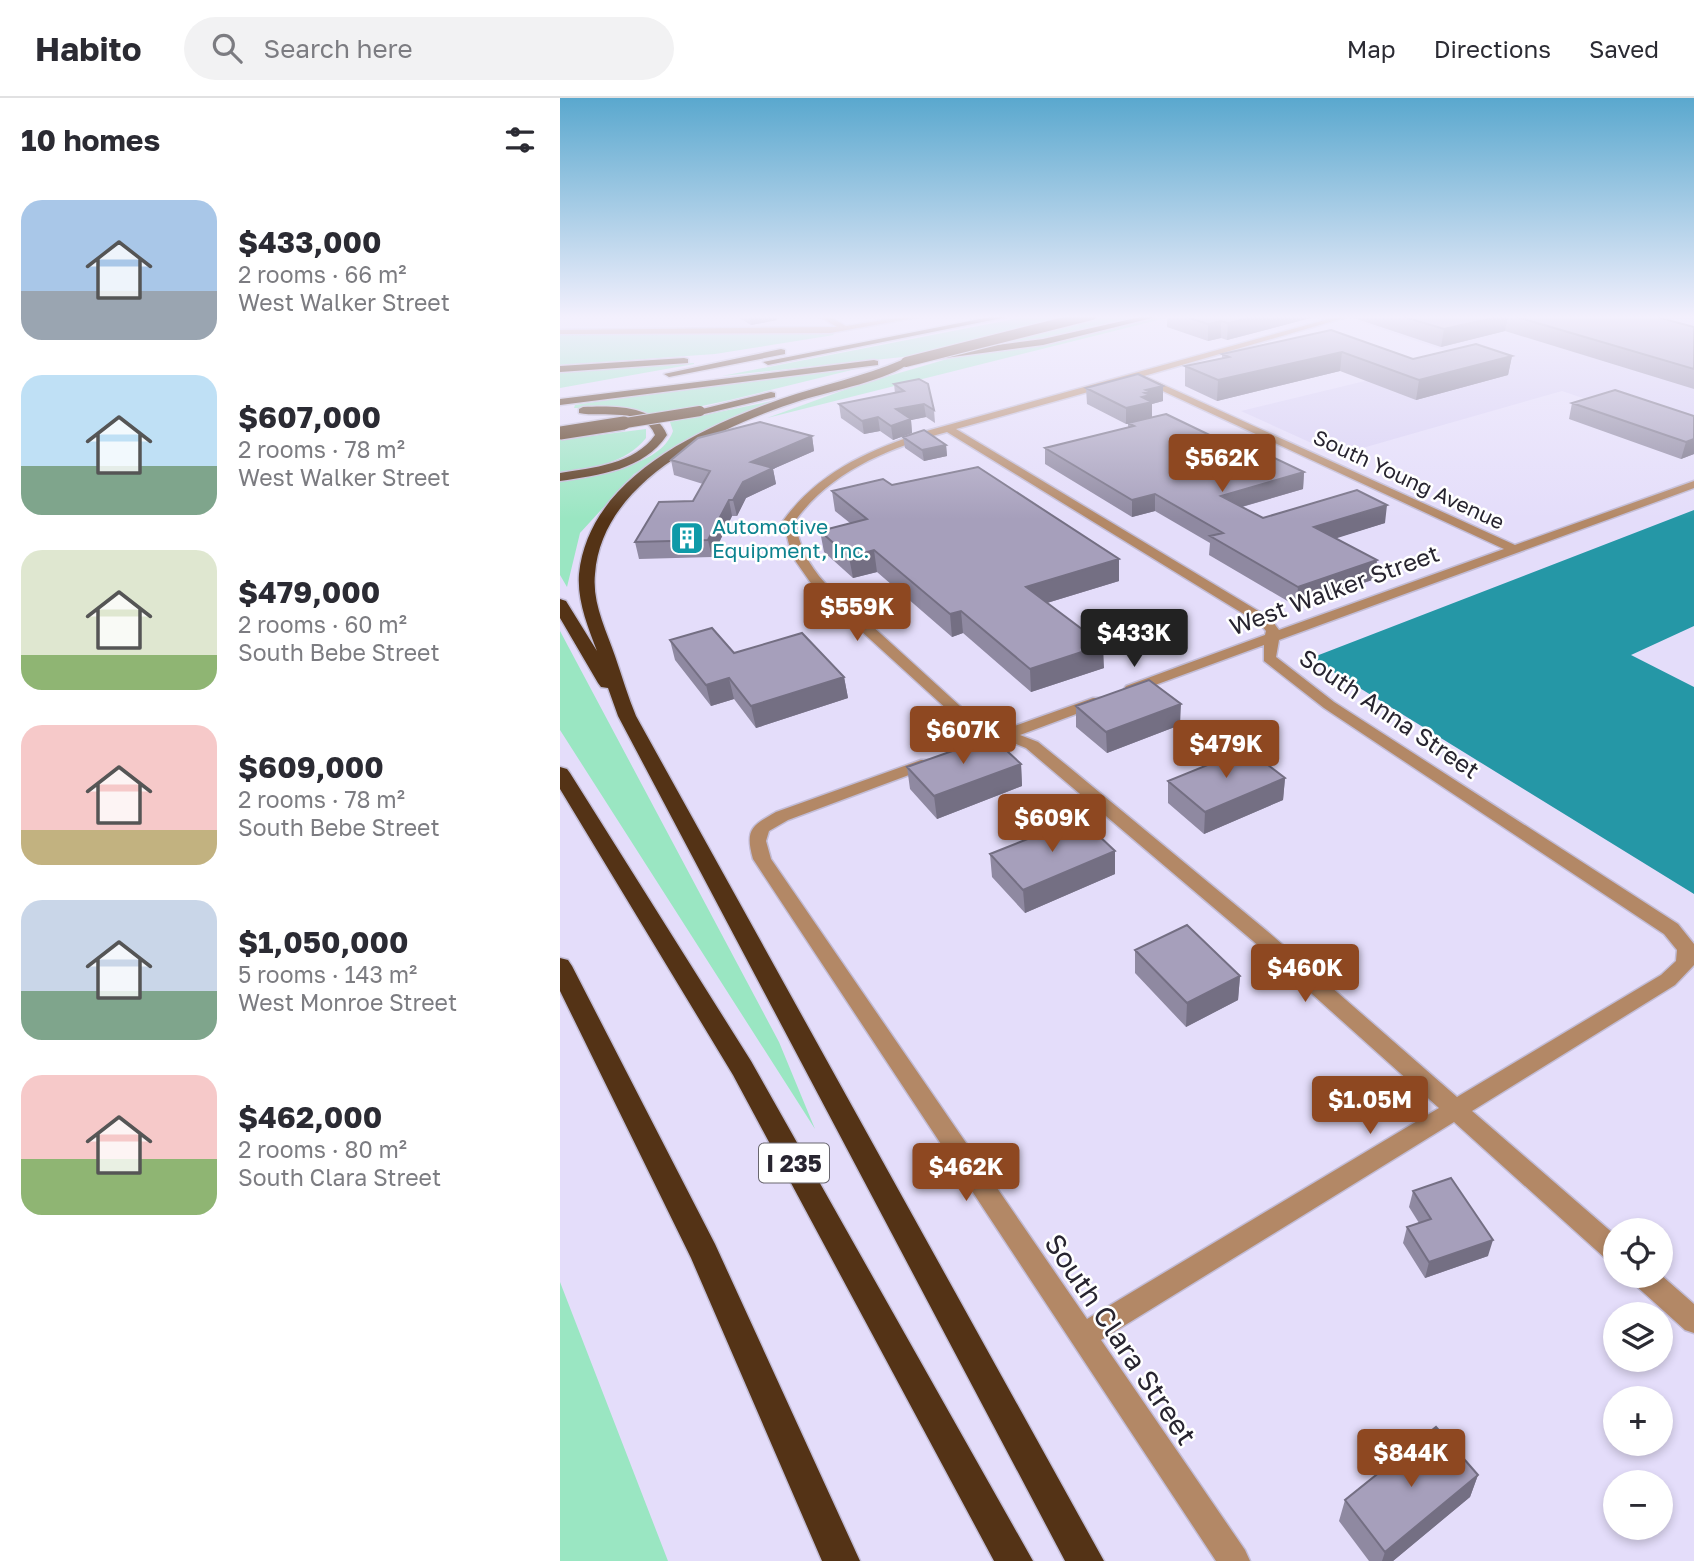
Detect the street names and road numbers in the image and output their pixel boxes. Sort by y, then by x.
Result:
street label: South Young Avenue [1309,423,1509,535]
street label: West Walker Street [1225,538,1443,640]
street label: South Anna Street [1294,642,1486,784]
road number: I 235 [759,1144,829,1182]
street label: South Clara Street [1038,1227,1204,1451]

